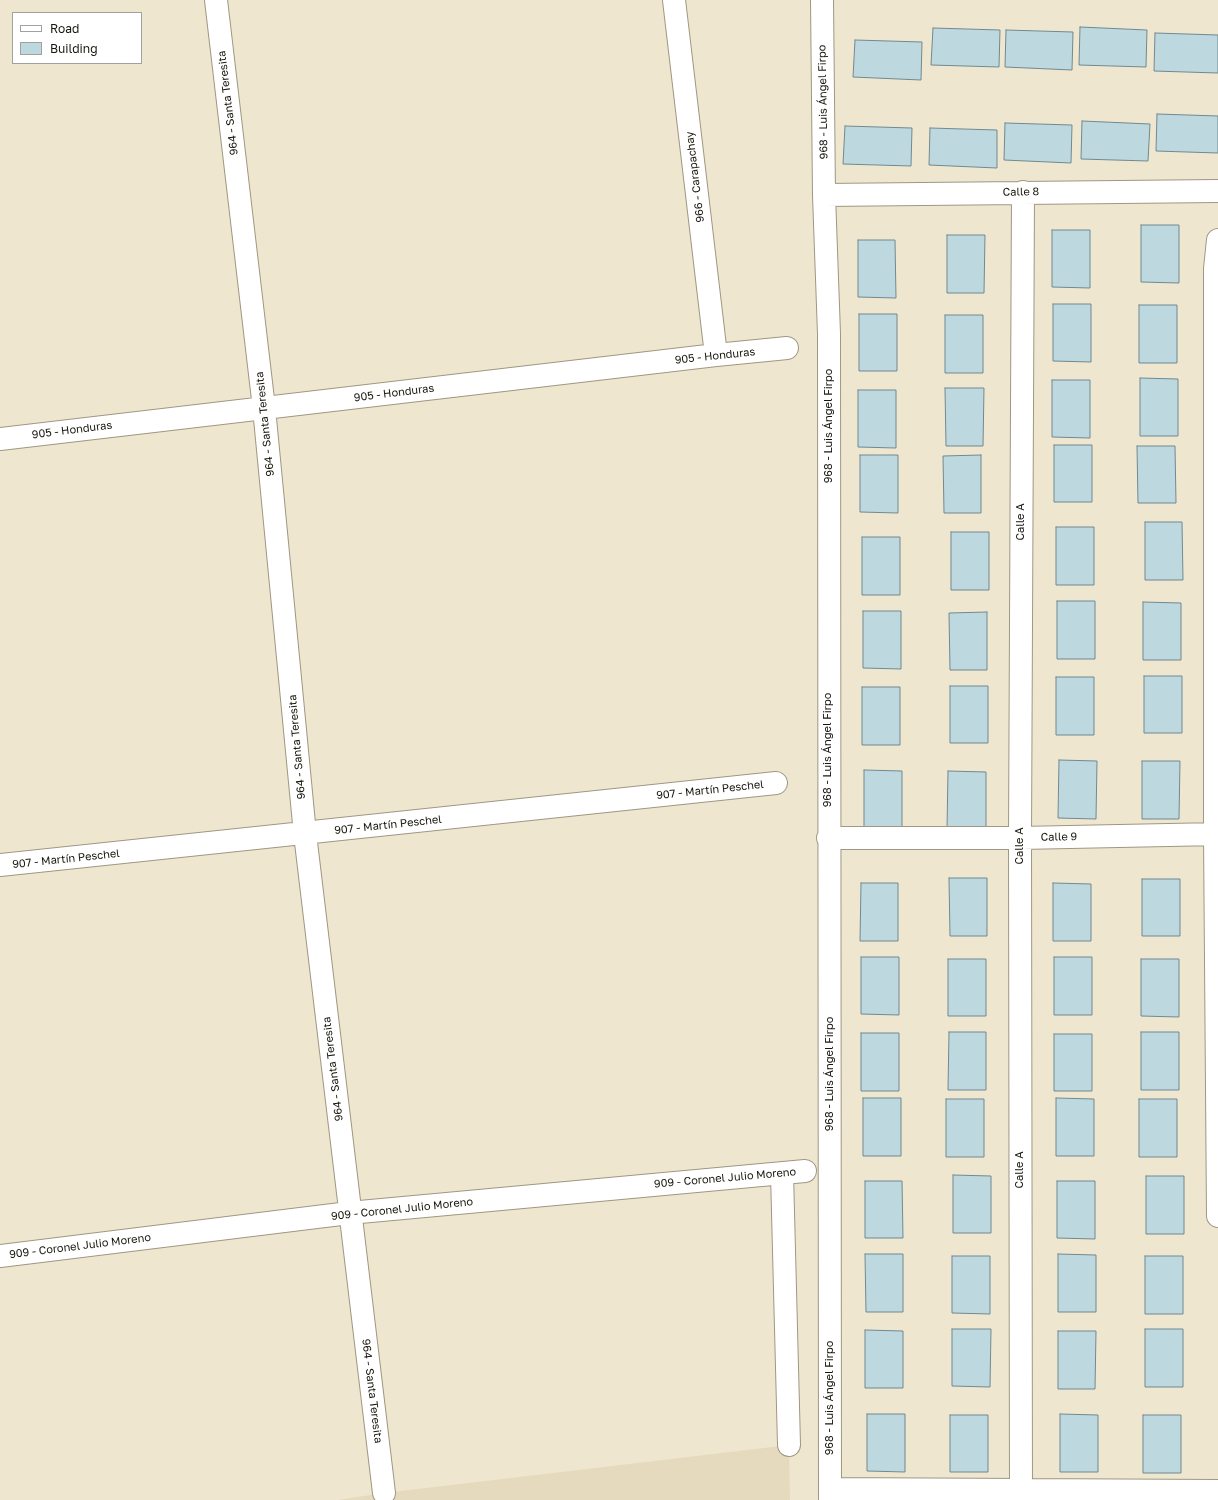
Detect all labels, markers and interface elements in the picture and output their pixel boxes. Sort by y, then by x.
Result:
legend [12,12,142,64]
text: Road [50,21,79,36]
text: Building [50,41,98,56]
street label: 968 - Luis Ángel Firpo [815,45,831,159]
street label: 964 - Santa Teresita [215,50,241,156]
street label: 966 - Carapachay [683,131,707,223]
street label: Calle 8 [1003,185,1039,199]
street label: 905 - Honduras [674,345,756,367]
street label: 968 - Luis Ángel Firpo [822,369,836,483]
street label: 964 - Santa Teresita [253,371,277,477]
street label: 905 - Honduras [353,382,435,404]
street label: 905 - Honduras [31,419,113,441]
street label: Calle A [1014,503,1028,541]
street label: 968 - Luis Ángel Firpo [821,693,835,807]
street label: 964 - Santa Teresita [286,694,308,800]
street label: 907 - Martín Peschel [656,778,764,802]
street label: 907 - Martín Peschel [334,813,442,837]
street label: Calle A [1013,827,1027,865]
street label: Calle 9 [1041,830,1077,844]
street label: 907 - Martín Peschel [12,847,120,871]
street label: 964 - Santa Teresita [320,1016,346,1122]
street label: 968 - Luis Ángel Firpo [823,1017,837,1131]
street label: Calle A [1013,1151,1027,1189]
street label: 909 - Coronel Julio Moreno [653,1165,797,1191]
street label: 909 - Coronel Julio Moreno [330,1195,474,1223]
street label: 909 - Coronel Julio Moreno [8,1231,152,1261]
street label: 964 - Santa Teresita [359,1338,385,1444]
street label: 968 - Luis Ángel Firpo [823,1341,837,1455]

